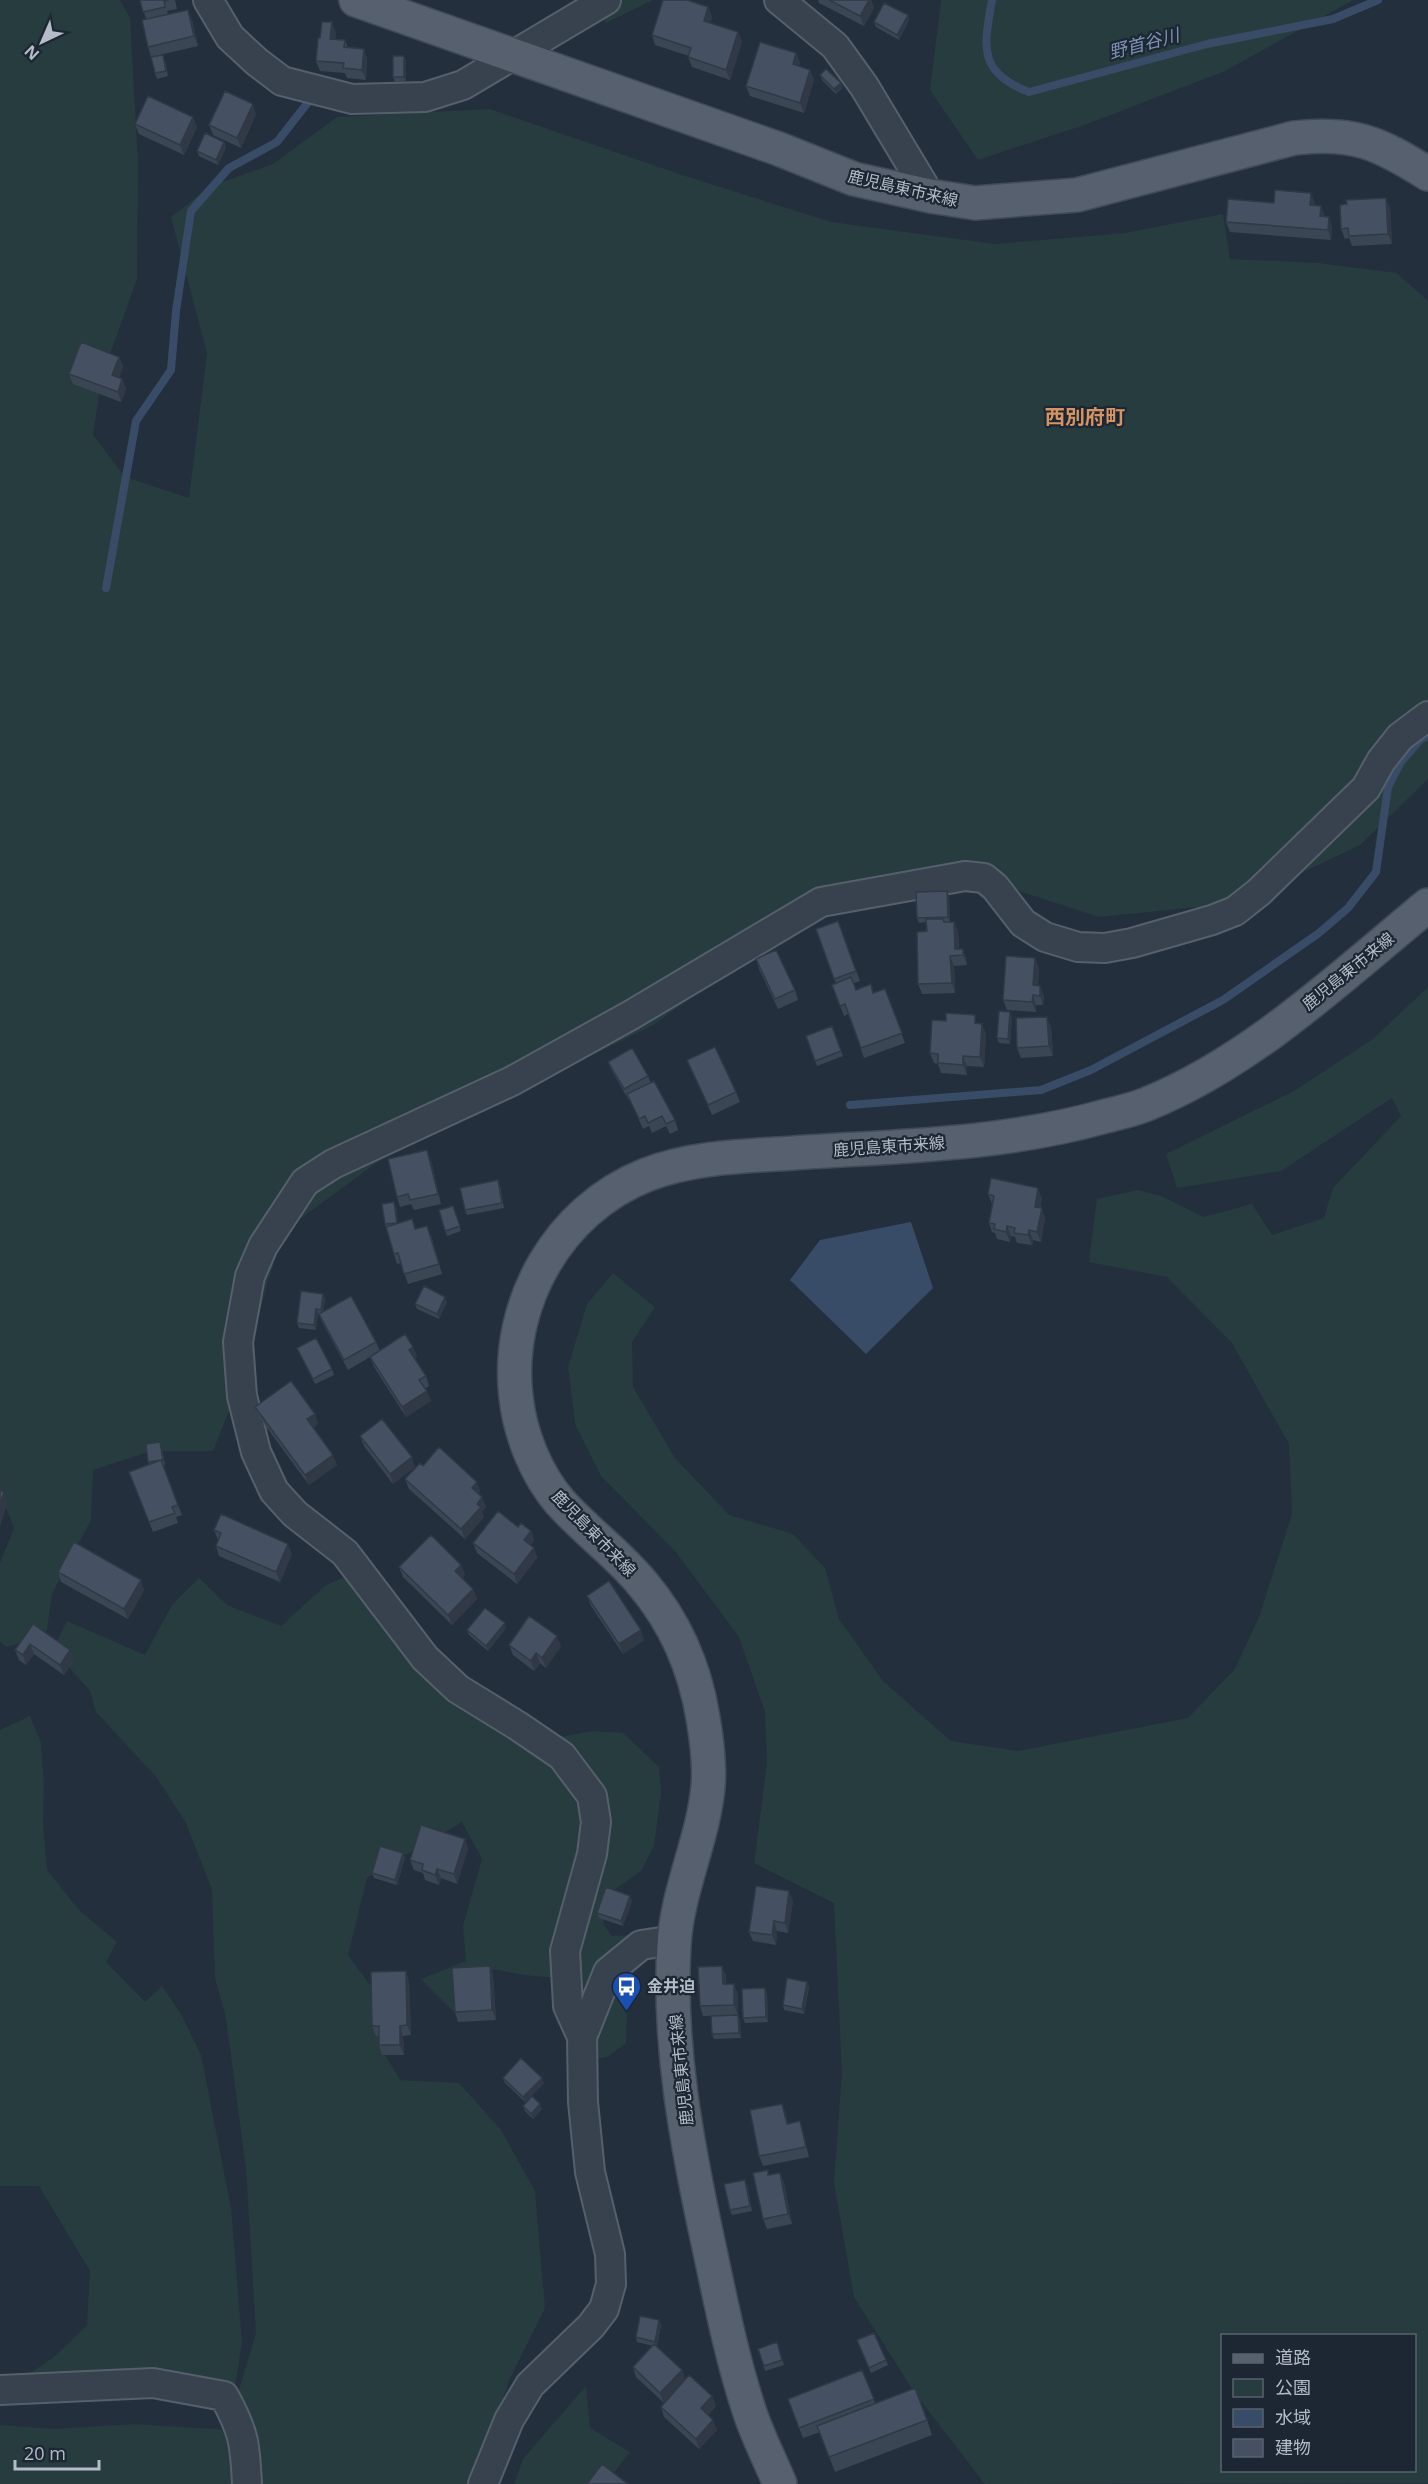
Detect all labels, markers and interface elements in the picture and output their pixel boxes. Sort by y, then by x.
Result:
north arrow [12,12,72,72]
water label: 野首谷川 [1106,22,1184,64]
text: N [19,40,44,65]
street label: 鹿児島東市来線 [846,165,960,211]
district label: 西別府町 [1045,403,1125,430]
street label: 鹿児島東市来線 [1298,927,1398,1015]
street label: 鹿児島東市来線 [832,1131,946,1161]
street label: 鹿児島東市来線 [547,1485,641,1581]
bus stop icon: 金井迫 [610,1970,642,2012]
place label: 金井迫 [647,1975,695,1997]
street label: 鹿児島東市来線 [664,2013,698,2127]
legend [1221,2334,1416,2472]
text: 道路 [1275,2345,1311,2369]
text: 公園 [1275,2375,1311,2399]
text: 水域 [1275,2405,1311,2429]
scale bar [15,2433,99,2471]
text: 建物 [1275,2435,1311,2459]
text: 20 m [24,2441,66,2465]

